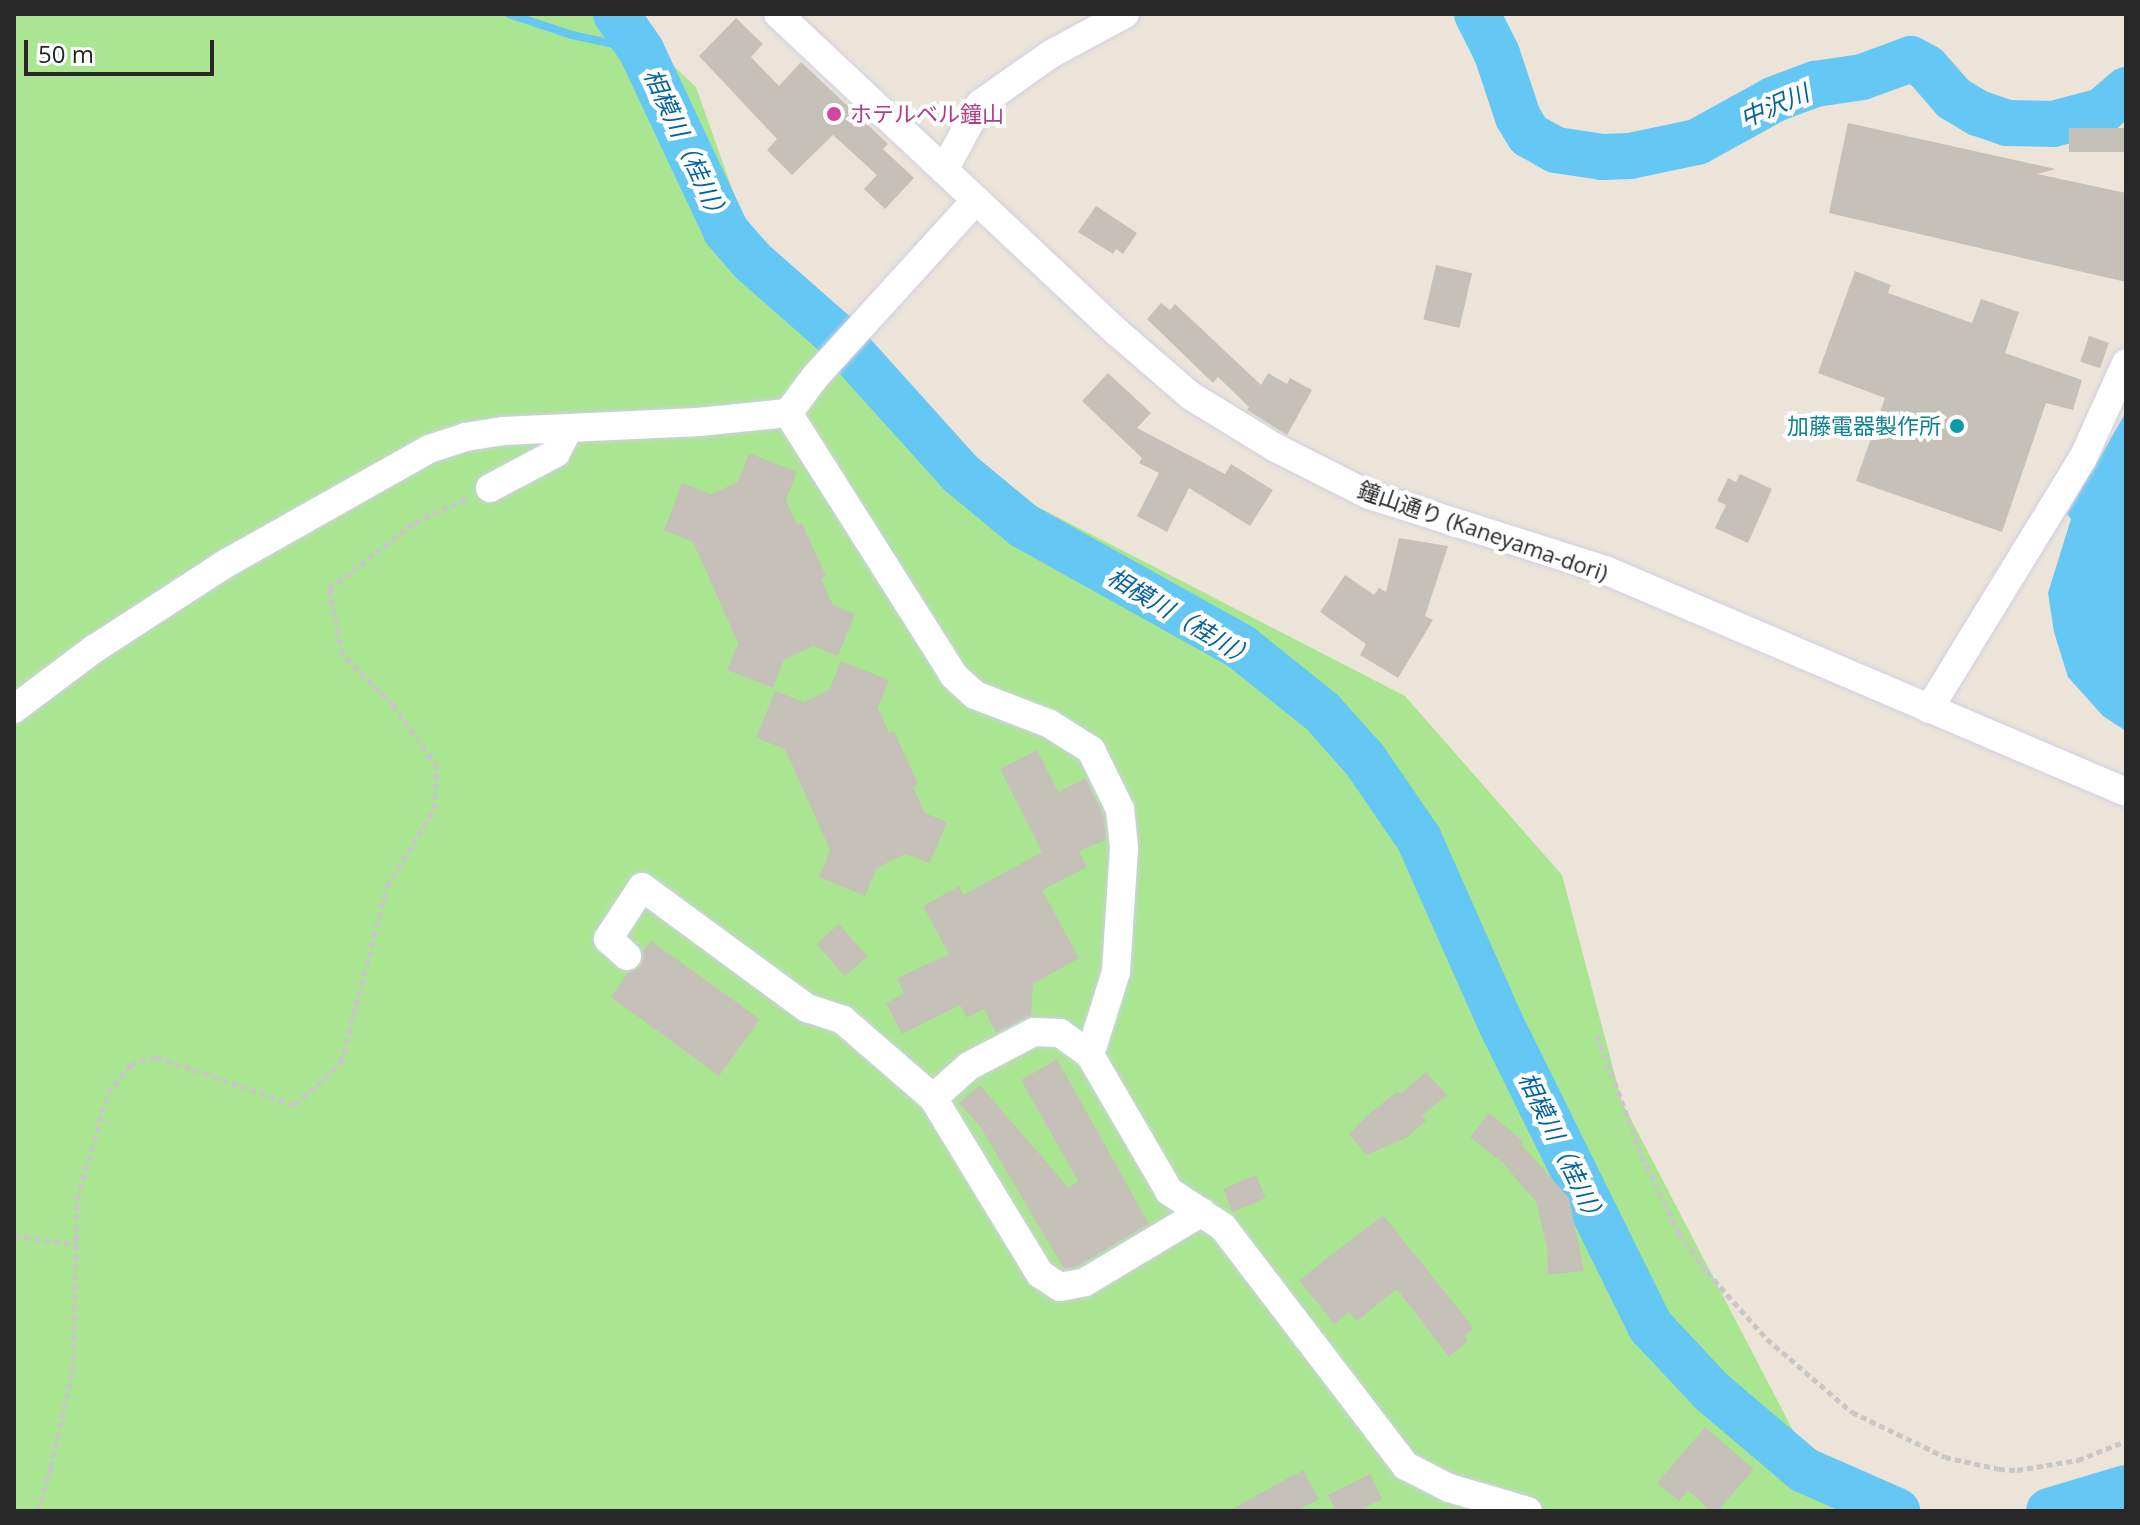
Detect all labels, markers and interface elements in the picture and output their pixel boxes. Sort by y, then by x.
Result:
scale bar [28,24,218,74]
text: 50 m [38,37,94,70]
water label: 相模川（桂川） [638,64,736,228]
water label: 中沢川 [1735,78,1813,132]
place label: ホテルベル鐘山 [850,101,1004,127]
marker: ホテルベル鐘山 [825,105,843,123]
place label: 加藤電器製作所 [1787,413,1941,439]
marker: 加藤電器製作所 [1948,417,1966,435]
street label: 鐘山通り (Kaneyama-dori) [1355,476,1611,586]
water label: 相模川（桂川） [1103,561,1261,673]
water label: 相模川（桂川） [1513,1067,1613,1231]

